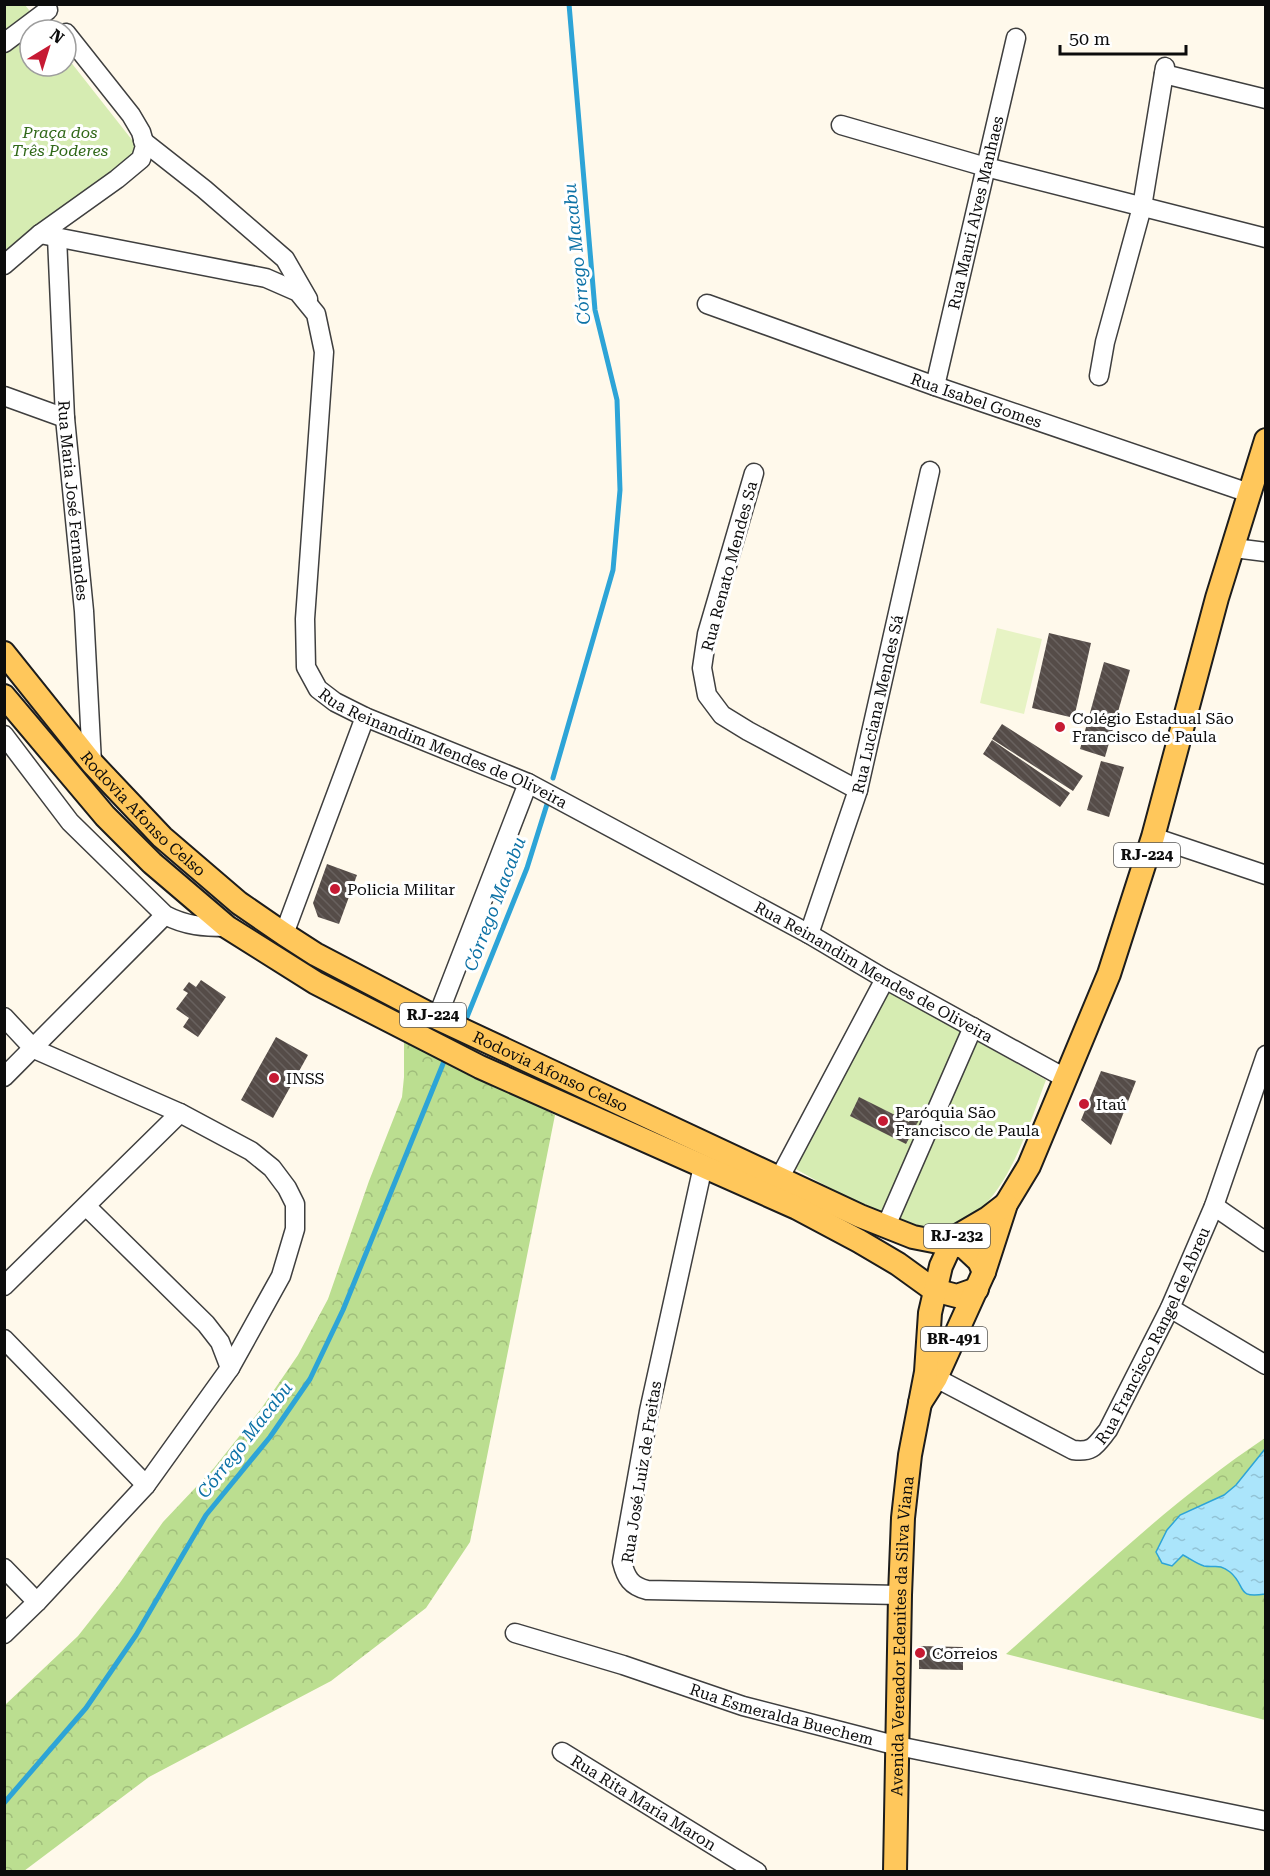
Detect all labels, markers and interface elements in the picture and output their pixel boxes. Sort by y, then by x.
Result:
north arrow [18,18,78,78]
scale bar [1060,18,1186,56]
text: N [46,25,68,48]
text: 50 m [1069,28,1110,49]
street label: Rua Mauri Alves Manhaes [944,114,1008,311]
park label: Praça dos Três Poderes [12,123,108,160]
water label: Córrego Macabu [559,182,594,326]
street label: Rua Isabel Gomes [908,369,1045,432]
street label: Rua Maria José Fernandes [54,400,92,602]
street label: Rua Renato Mendes Sa [698,479,761,653]
street label: Rua Luciana Mendes Sá [848,613,907,796]
street label: Rua Reinandim Mendes de Oliveira [315,684,571,812]
place label: Colégio Estadual São Francisco de Paula [1072,709,1234,746]
marker: Colégio Estadual São Francisco de Paula [1053,720,1067,734]
street label: Rodovia Afonso Celso [76,748,210,880]
water label: Córrego Macabu [459,834,530,974]
road number: RJ-224 [1114,843,1180,867]
place label: Policia Militar [347,880,456,899]
marker: Policia Militar [328,882,342,896]
street label: Rua Reinandim Mendes de Oliveira [751,898,996,1047]
road number: RJ-224 [400,1003,466,1027]
street label: Rodovia Afonso Celso [470,1027,631,1116]
place label: INSS [286,1069,325,1088]
marker: INSS [267,1071,281,1085]
place label: Itaú [1096,1095,1126,1114]
marker: Itaú [1077,1097,1091,1111]
place label: Paróquia São Francisco de Paula [895,1103,1040,1140]
marker: Paróquia São Francisco de Paula [876,1114,890,1128]
road number: RJ-232 [924,1224,990,1248]
street label: Rua Francisco Rangel de Abreu [1092,1224,1214,1448]
road number: BR-491 [921,1327,987,1351]
water label: Córrego Macabu [193,1377,297,1502]
street label: Rua José Luiz de Freitas [618,1379,665,1564]
street label: Avenida Vereador Edenites da Silva Viana [887,1475,918,1796]
place label: Correios [932,1644,998,1663]
marker: Correios [913,1646,927,1660]
street label: Rua Esmeralda Buechem [687,1680,876,1749]
street label: Rua Rita Maria Maron [567,1751,720,1855]

